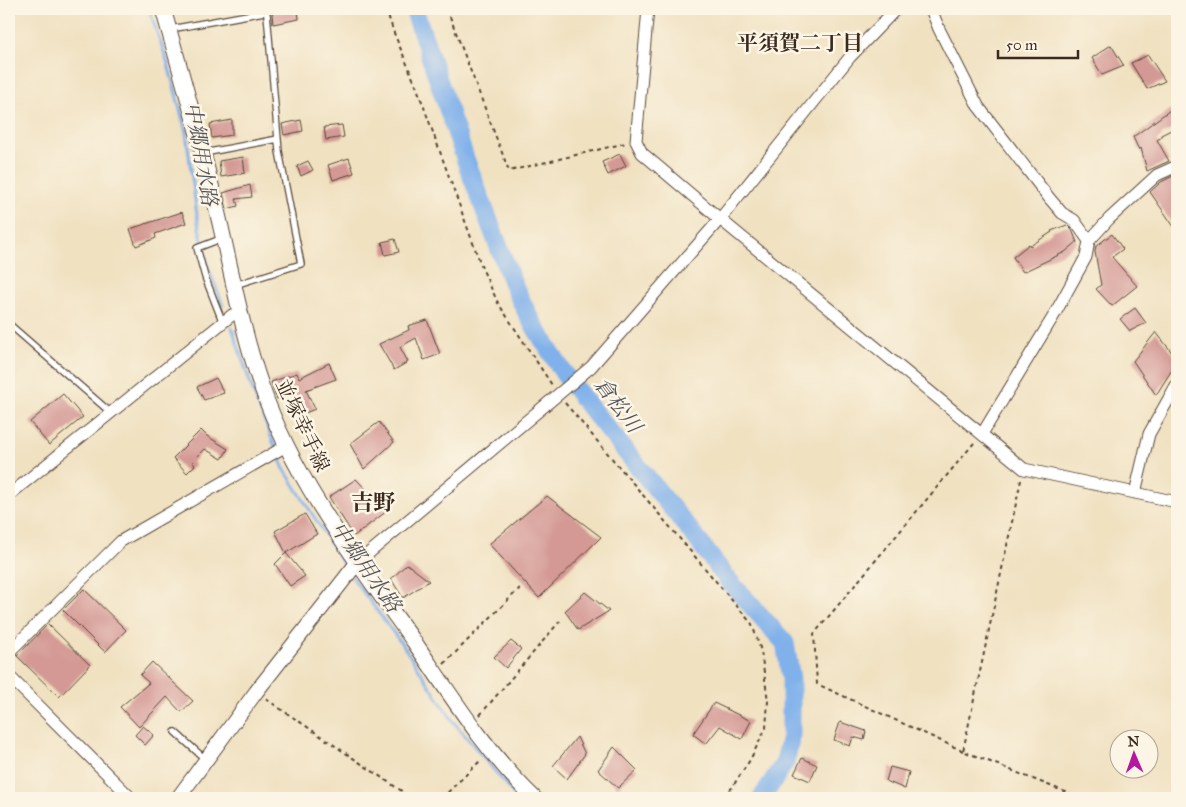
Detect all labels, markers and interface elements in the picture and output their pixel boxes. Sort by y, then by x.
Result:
scale bar [998,28,1078,60]
district label: 平須賀二丁目 [737,30,863,56]
text: 50 m [1006,36,1038,54]
water label: 中郷用水路 [179,100,223,210]
water label: 倉松川 [589,372,649,440]
street label: 並塚幸手線 [271,375,335,475]
district label: 吉野 [351,489,396,516]
water label: 中郷用水路 [325,517,408,619]
north arrow [1108,730,1158,780]
text: N [1127,733,1140,750]

